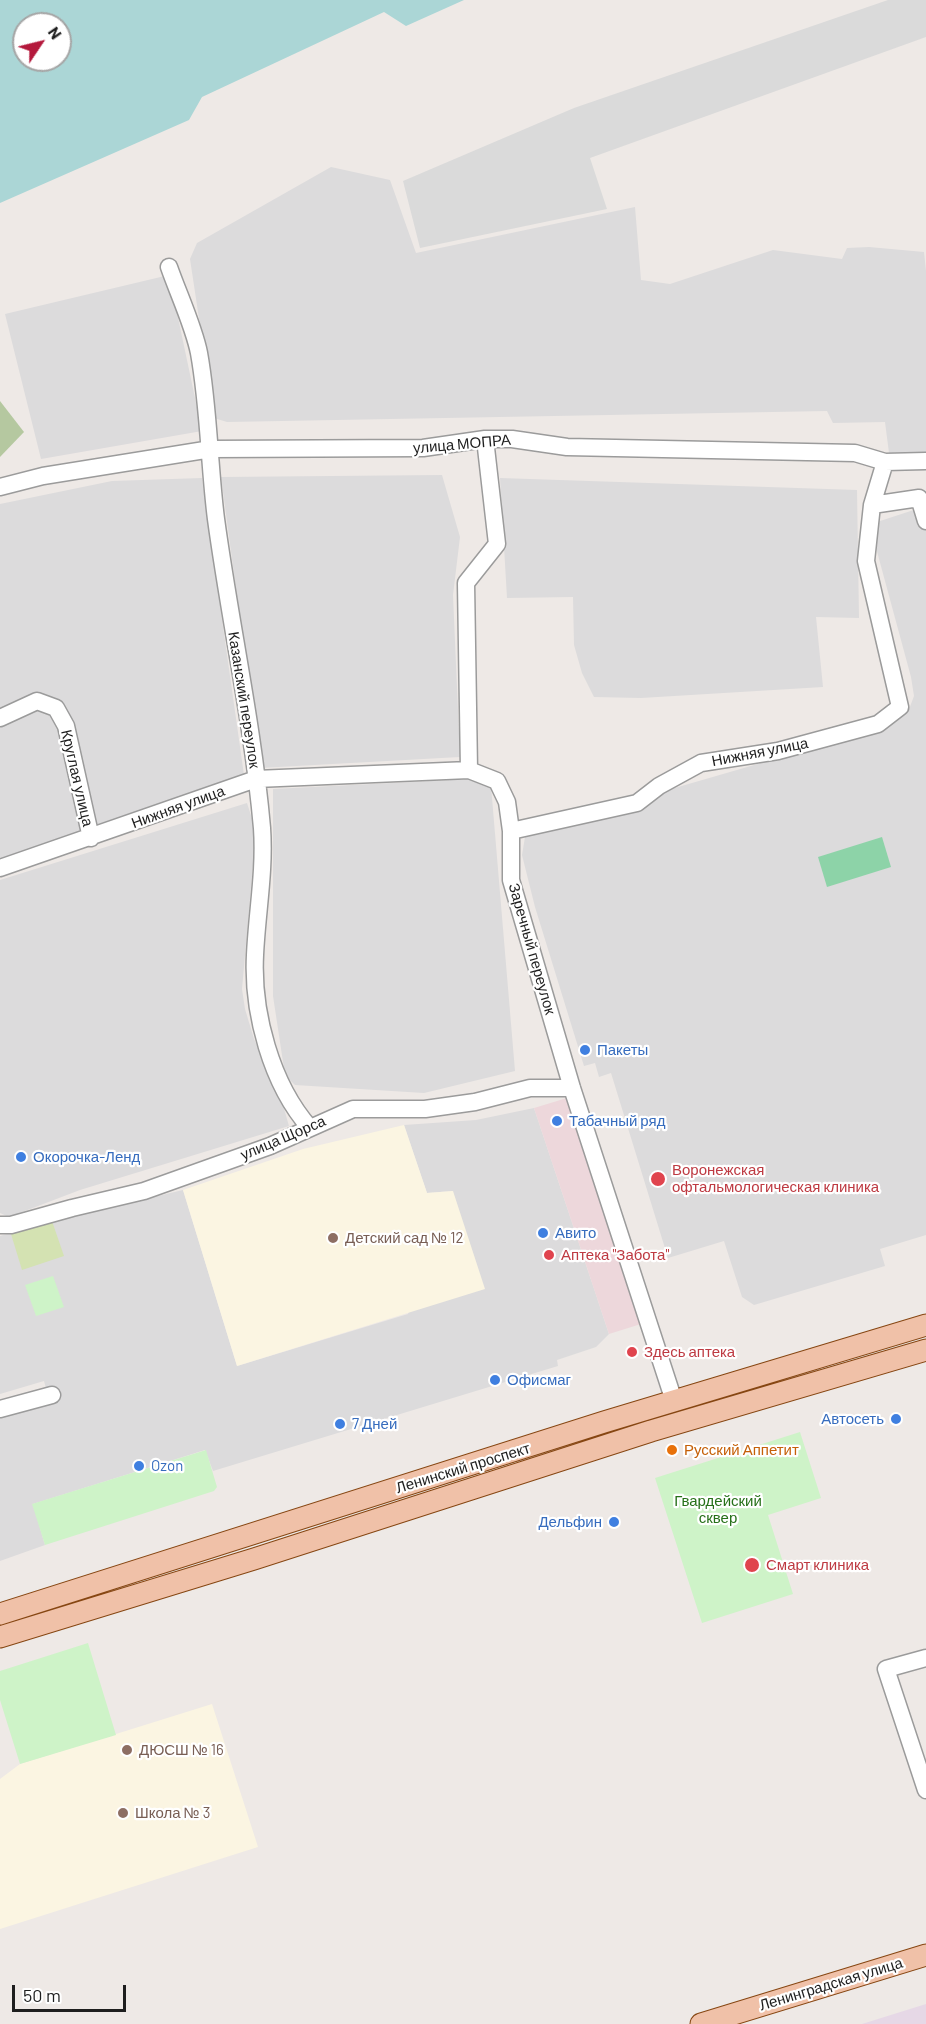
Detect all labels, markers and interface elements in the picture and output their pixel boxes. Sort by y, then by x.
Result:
north arrow [12,12,72,72]
text: N [45,23,66,42]
street label: улица МОПРА [412,431,512,457]
street label: Казанский переулок [224,630,264,770]
street label: Круглая улица [57,728,97,828]
street label: Нижняя улица [710,734,810,770]
street label: Нижняя улица [129,782,227,832]
street label: Заречный переулок [505,881,559,1017]
place label: Пакеты [597,1041,648,1059]
marker: Пакеты [578,1043,592,1057]
street label: улица Щорса [238,1112,328,1164]
place label: Табачный ряд [569,1112,665,1130]
marker: Табачный ряд [550,1114,564,1128]
place label: Окорочка-Ленд [33,1148,140,1166]
marker: Окорочка-Ленд [14,1150,28,1164]
place label: Воронежская офтальмологическая клиника [672,1161,879,1196]
marker: Воронежская офтальмологическая клиника [649,1170,667,1188]
place label: Авито [555,1224,596,1242]
marker: Авито [536,1226,550,1240]
place label: Детский сад № 12 [345,1229,464,1247]
marker: Детский сад № 12 [326,1231,340,1245]
place label: Аптека "Забота" [561,1246,669,1264]
marker: Аптека "Забота" [542,1248,556,1262]
place label: Здесь аптека [644,1343,735,1361]
marker: Здесь аптека [625,1345,639,1359]
place label: Офисмаг [507,1371,571,1389]
marker: Офисмаг [488,1373,502,1387]
place label: Автосеть [821,1410,884,1428]
marker: Автосеть [889,1412,903,1426]
place label: 7 Дней [352,1415,397,1433]
marker: 7 Дней [333,1417,347,1431]
street label: Ленинский проспект [394,1439,532,1497]
place label: Русский Аппетит [684,1441,799,1459]
marker: Русский Аппетит [665,1443,679,1457]
place label: Ozon [151,1457,183,1475]
marker: Ozon [132,1459,146,1473]
park label: Гвардейский сквер [674,1492,762,1527]
place label: Дельфин [538,1513,602,1531]
marker: Дельфин [607,1515,621,1529]
marker: Смарт клиника [743,1556,761,1574]
place label: Смарт клиника [766,1556,869,1574]
place label: ДЮСШ № 16 [139,1741,224,1759]
marker: ДЮСШ № 16 [120,1743,134,1757]
place label: Школа № 3 [135,1804,210,1822]
marker: Школа № 3 [116,1806,130,1820]
street label: Ленинградская улица [757,1954,905,2014]
scale bar [15,1973,129,2011]
text: 50 m [23,1984,61,2006]

